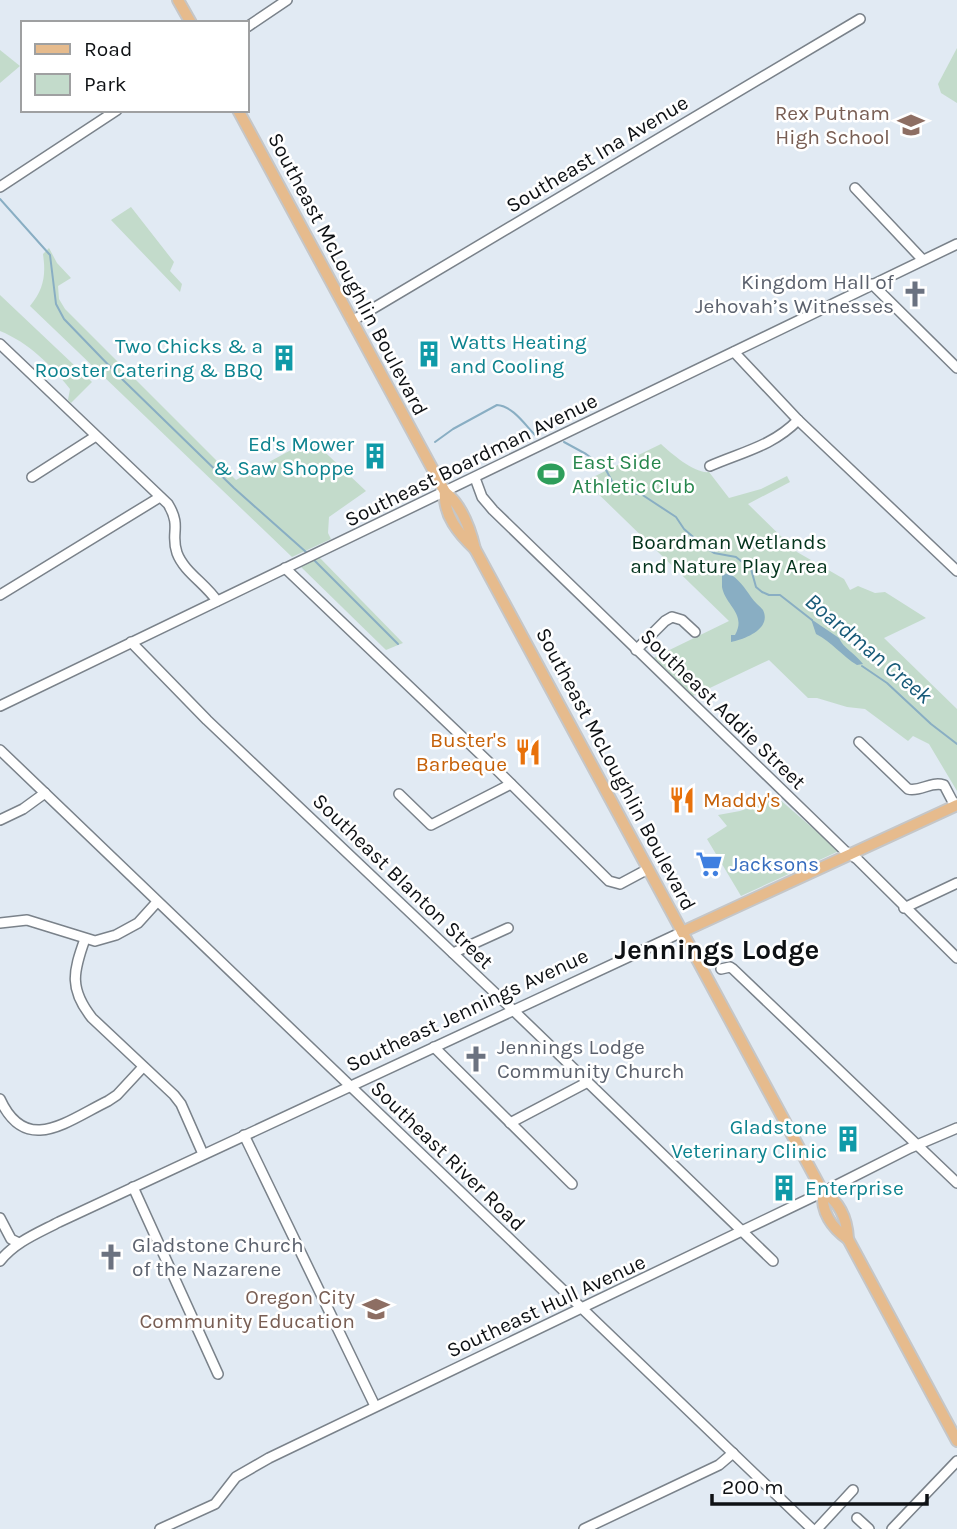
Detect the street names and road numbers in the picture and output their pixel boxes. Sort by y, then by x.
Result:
street label: Southeast Ina Avenue [502,90,692,218]
street label: Southeast McLoughlin Boulevard [263,129,433,419]
street label: Southeast Boardman Avenue [341,388,601,532]
street label: Southeast McLoughlin Boulevard [531,624,701,914]
street label: Southeast Addie Street [635,624,811,794]
street label: Southeast Blanton Street [308,788,498,974]
street label: Southeast Jennings Avenue [342,943,592,1077]
street label: Southeast River Road [366,1076,530,1236]
street label: Southeast Hull Avenue [443,1249,649,1363]

